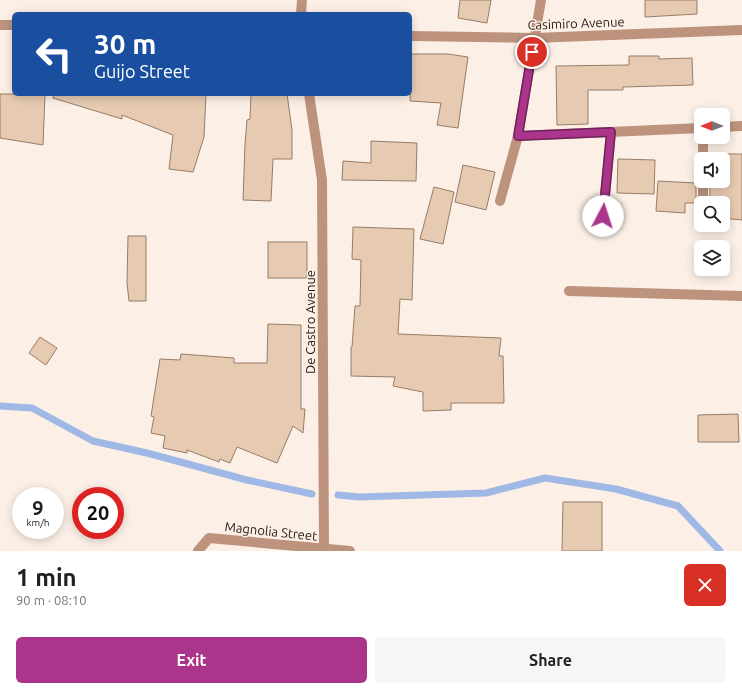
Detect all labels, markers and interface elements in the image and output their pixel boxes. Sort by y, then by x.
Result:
street label: Casimiro Avenue [527,14,625,32]
icon: left [28,28,80,80]
text: 30 m [94,28,156,59]
pin [515,35,549,69]
icon: arrive [521,41,543,63]
text: Guijo Street [94,61,190,81]
north arrow [694,108,730,144]
map controls [694,108,730,276]
button: sound [694,152,730,188]
position arrow [582,195,624,237]
button: search [694,196,730,232]
button: layers [694,240,730,276]
street label: De Castro Avenue [303,270,317,374]
speed limit sign: 20 [72,487,124,539]
text: 9 [32,496,44,519]
text: km/h [26,517,50,528]
street label: Magnolia Street [224,519,318,543]
text: 1 min [16,564,77,591]
button: close [684,564,726,606]
text: 90 m · 08:10 [16,593,87,607]
button: Exit [16,637,367,683]
button: Share [375,637,726,683]

